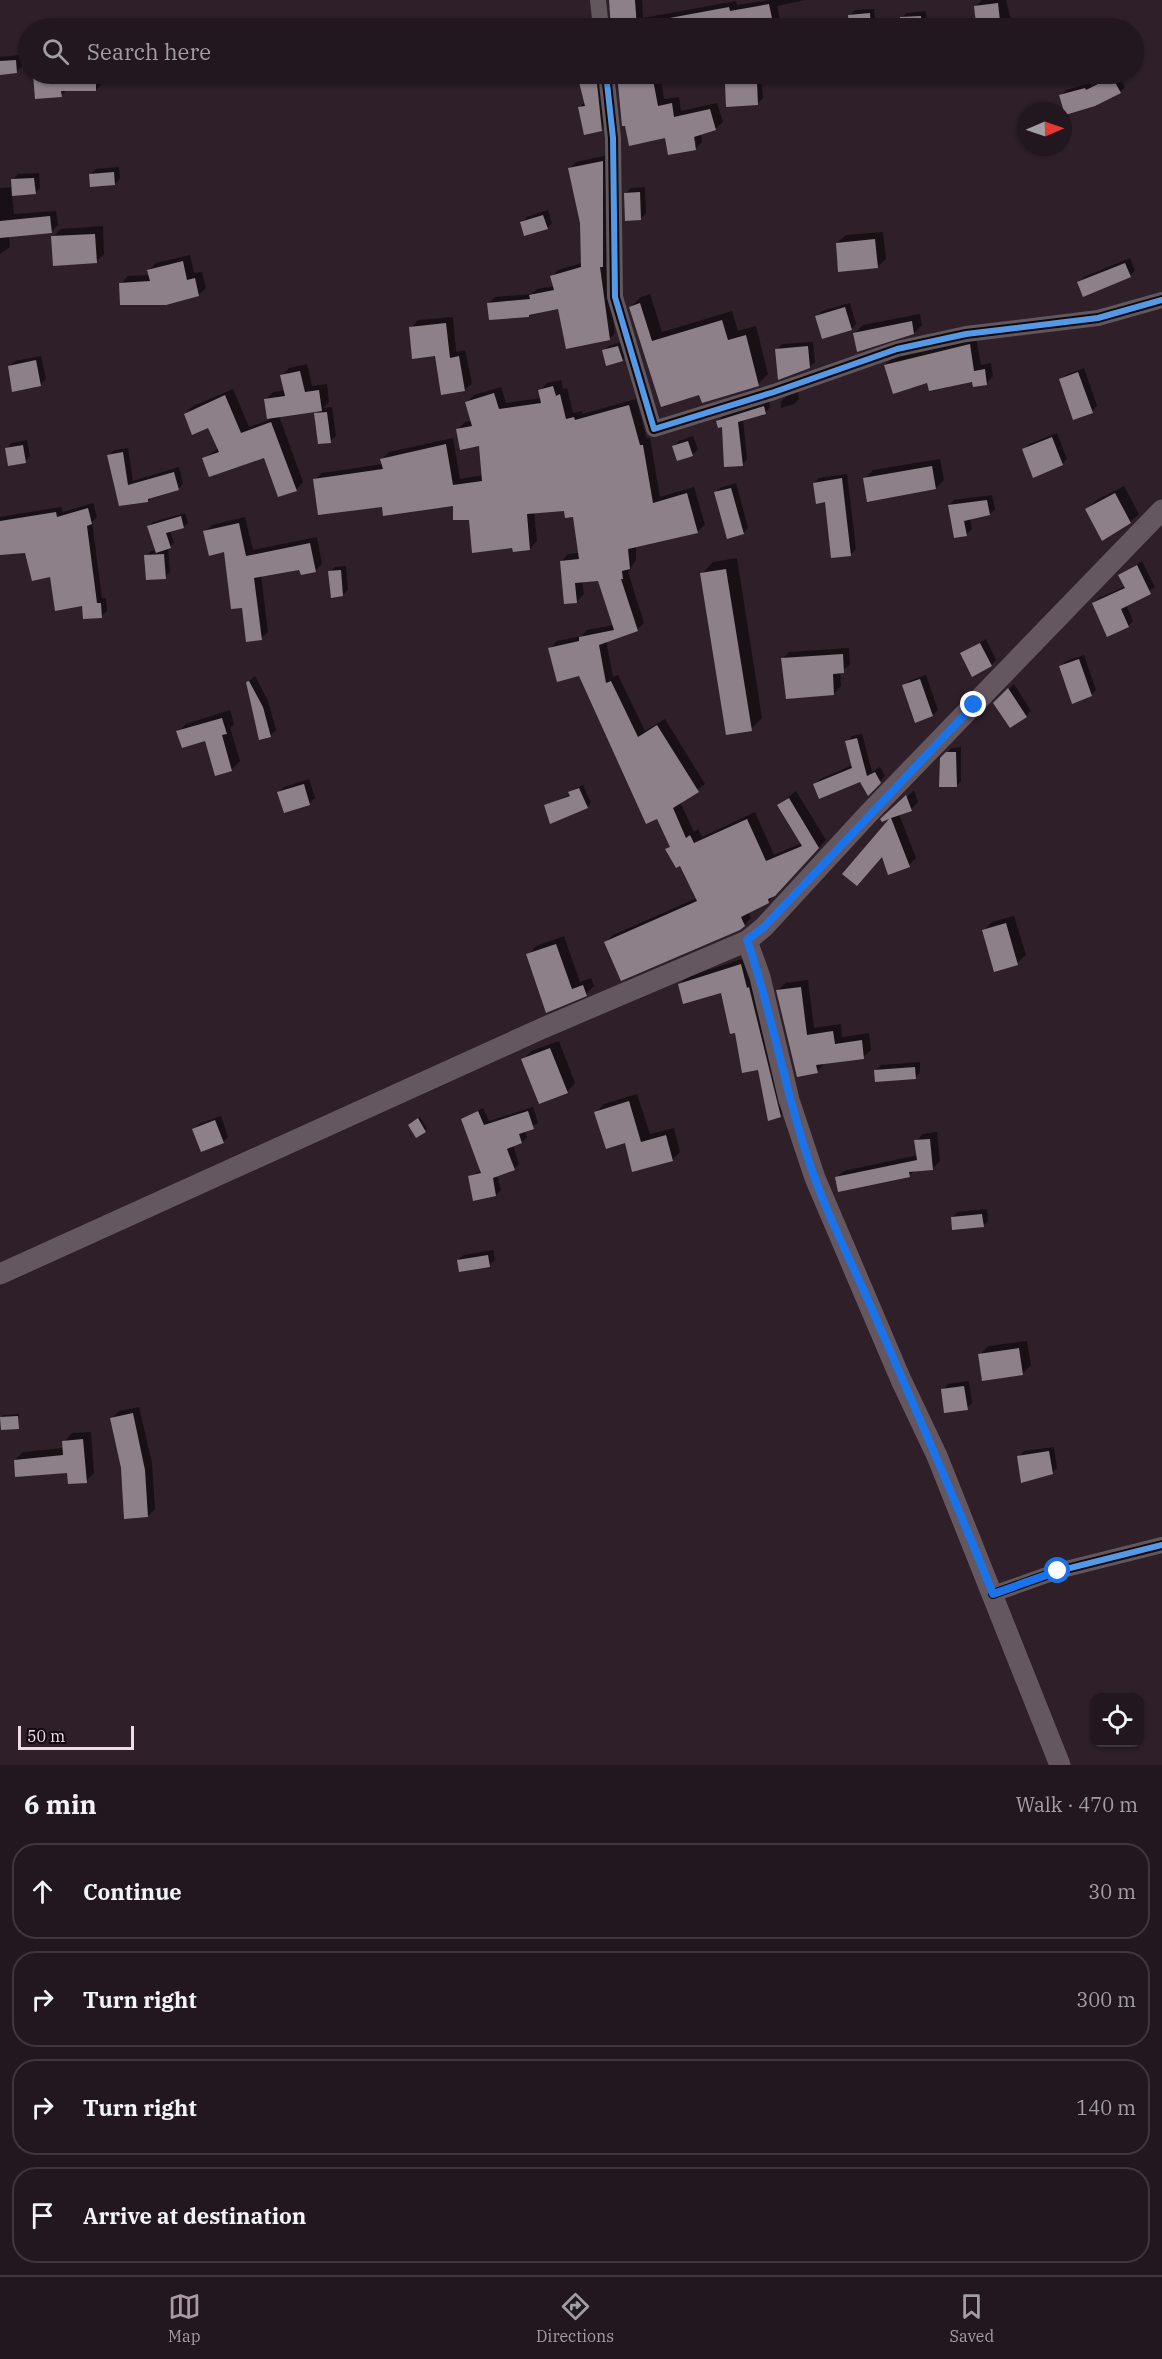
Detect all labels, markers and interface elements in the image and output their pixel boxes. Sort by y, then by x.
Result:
search box [18,18,1144,84]
icon: search [39,35,72,68]
text: Search here [87,37,211,66]
north arrow [1018,102,1072,156]
route end [960,691,986,717]
route start [1044,1557,1070,1583]
map controls [1090,1693,1144,1747]
button: locate [1090,1693,1144,1747]
scale bar [18,1723,134,1750]
text: 50 m [27,1726,65,1746]
text: 6 min [24,1787,97,1821]
text: Walk · 470 m [1016,1791,1138,1818]
icon: ahead [26,1875,59,1908]
text: Continue [83,1877,182,1906]
text: 30 m [1088,1878,1136,1905]
icon: right [26,1983,59,2016]
text: Turn right [83,1985,197,2014]
text: 300 m [1076,1986,1136,2013]
icon: right [26,2091,59,2124]
text: Turn right [83,2093,197,2122]
text: 140 m [1076,2094,1136,2121]
icon: arrive [26,2199,59,2232]
text: Arrive at destination [83,2201,306,2230]
tab: Map [168,2290,201,2346]
tab: Directions [536,2290,614,2346]
tab: Saved [949,2290,994,2346]

